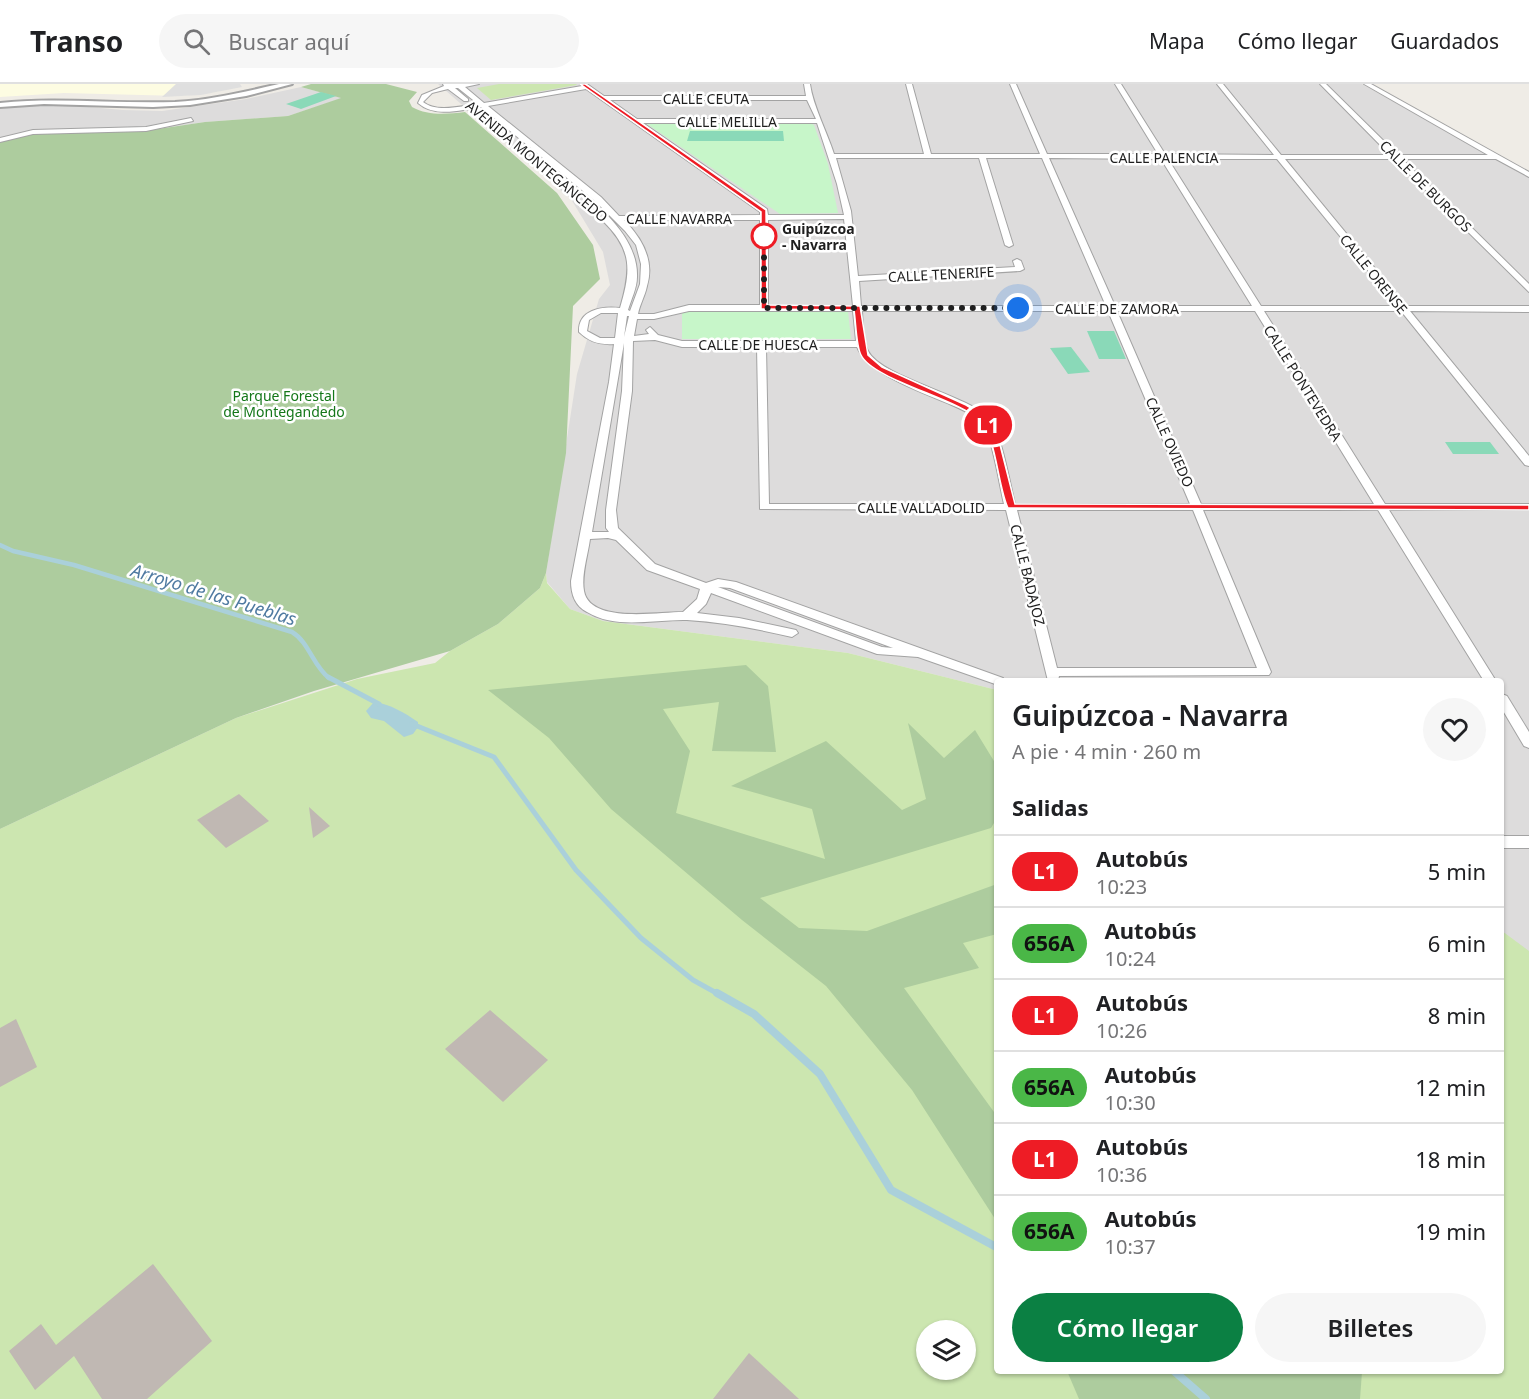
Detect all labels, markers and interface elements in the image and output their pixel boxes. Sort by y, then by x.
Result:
search box [159,14,579,68]
text: Transo [30,22,123,60]
icon: search [180,25,213,58]
text: Buscar aquí [228,26,350,56]
text: Mapa [1149,27,1204,55]
text: Cómo llegar [1237,27,1357,55]
text: Guardados [1390,27,1499,55]
street label: CALLE CEUTA [663,89,749,108]
street label: AVENIDA MONTEGANCEDO [462,96,612,226]
street label: CALLE MELILLA [677,112,777,131]
street label: CALLE DE BURGOS [1376,136,1476,236]
street label: CALLE PALENCIA [1110,148,1219,167]
street label: CALLE NAVARRA [626,209,732,228]
place label: Guipúzcoa - Navarra [782,219,855,254]
marker: Guipúzcoa - Navarra [751,223,777,249]
street label: CALLE ORENSE [1336,230,1412,318]
street label: CALLE TENERIFE [887,262,995,286]
your location [1003,293,1033,323]
street label: CALLE DE ZAMORA [1055,299,1179,318]
street label: CALLE PONTEVEDRA [1260,321,1346,445]
street label: CALLE DE HUESCA [698,335,818,354]
park label: Parque Forestal de Montegandedo [223,386,345,421]
street label: CALLE OVIEDO [1142,394,1198,490]
line badge: L1 [961,406,1015,444]
text: L1 [976,411,1000,439]
street label: CALLE VALLADOLID [857,498,985,517]
street label: CALLE BADAJOZ [1006,522,1050,628]
water label: Arroyo de las Pueblas [127,557,300,631]
text: Guipúzcoa - Navarra [1012,696,1289,734]
button: heart [1423,698,1486,761]
text: A pie · 4 min · 260 m [1012,738,1201,765]
text: Salidas [1012,792,1089,822]
text: Autobús [1096,843,1188,873]
text: 5 min [1428,856,1486,886]
text: L1 [1033,857,1057,885]
text: 10:23 [1096,873,1147,900]
text: Autobús [1105,915,1197,945]
text: 6 min [1428,928,1486,958]
text: 656A [1024,929,1075,957]
text: 10:24 [1105,945,1156,972]
text: Autobús [1096,987,1188,1017]
text: 8 min [1428,1000,1486,1030]
text: L1 [1033,1001,1057,1029]
text: 10:26 [1096,1017,1147,1044]
text: Autobús [1105,1059,1197,1089]
text: 12 min [1415,1072,1486,1102]
text: 656A [1024,1073,1075,1101]
text: 10:30 [1105,1089,1156,1116]
text: Autobús [1096,1131,1188,1161]
text: 18 min [1415,1144,1486,1174]
text: L1 [1033,1145,1057,1173]
text: 10:36 [1096,1161,1147,1188]
text: Autobús [1105,1203,1197,1233]
text: 19 min [1415,1216,1486,1246]
text: 656A [1024,1217,1075,1245]
text: 10:37 [1105,1233,1156,1260]
button: Cómo llegar [1012,1293,1243,1362]
button: Billetes [1255,1293,1486,1362]
map controls [916,1320,976,1380]
button: layers [916,1320,976,1380]

